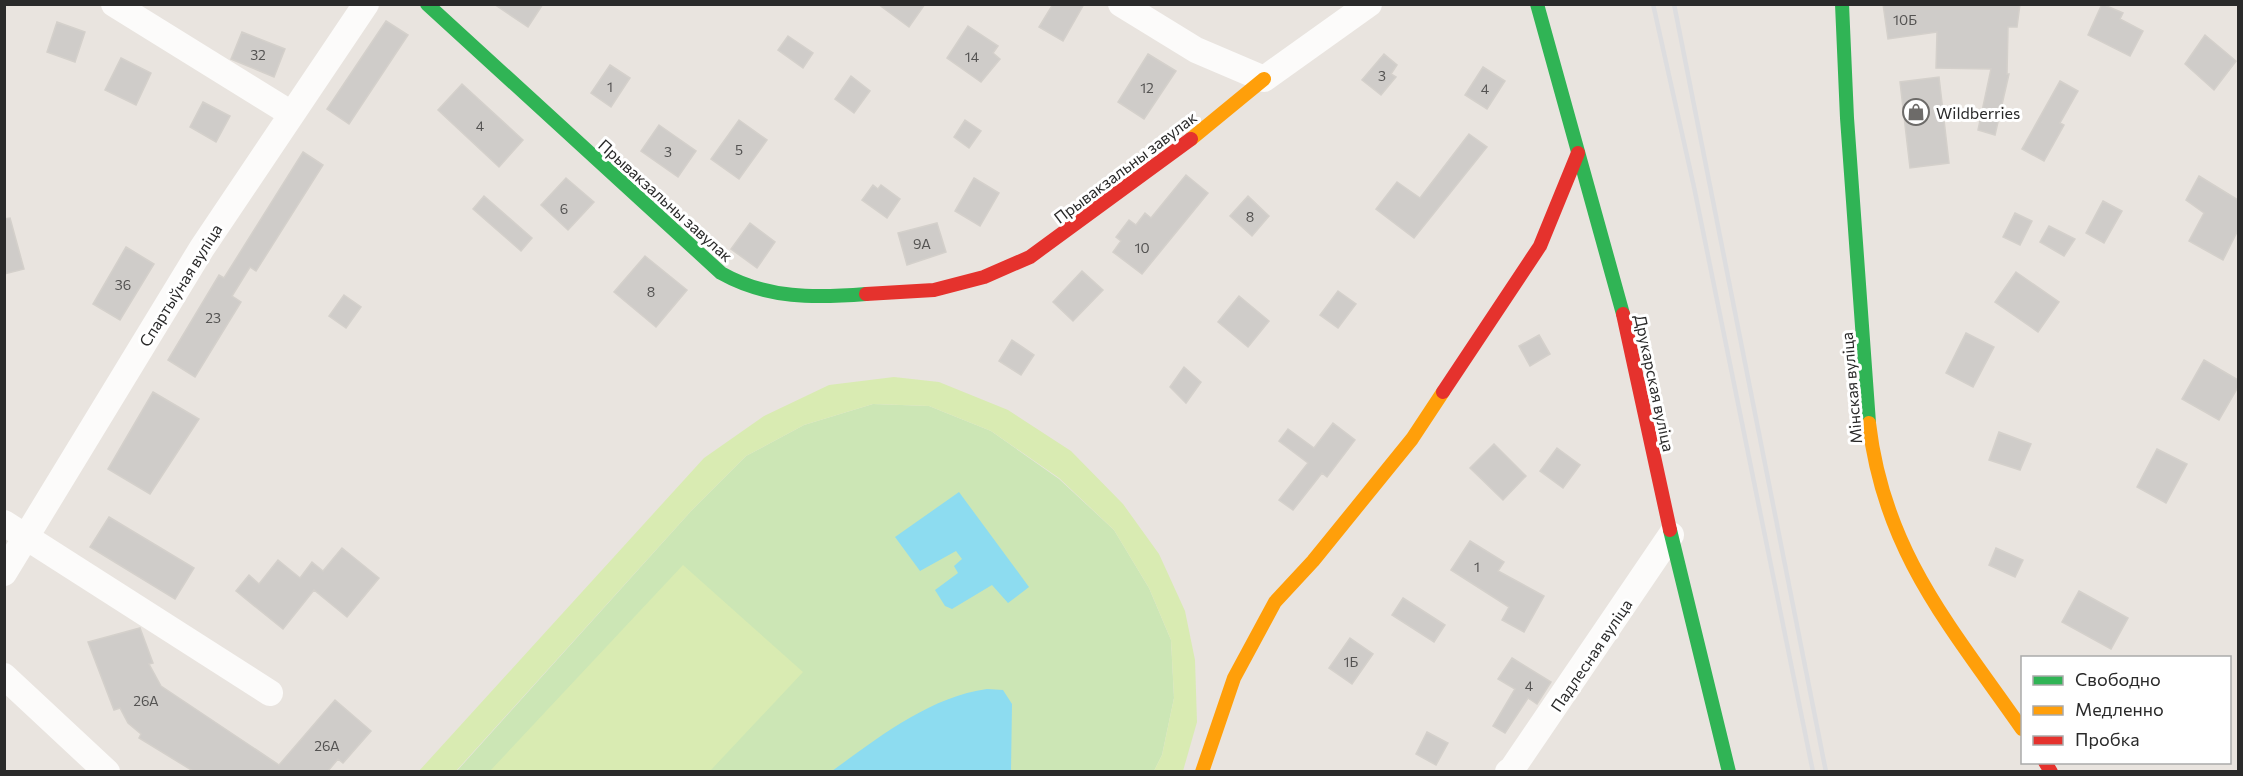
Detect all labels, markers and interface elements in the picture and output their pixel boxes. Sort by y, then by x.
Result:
house number: 10Б [1893,11,1917,28]
house number: 32 [250,46,266,63]
house number: 14 [965,48,980,65]
house number: 3 [1378,67,1386,84]
house number: 1 [607,78,613,95]
house number: 12 [1140,79,1154,96]
house number: 4 [1481,80,1490,97]
shop icon: Wildberries [1901,97,1931,127]
place label: Wildberries [1936,103,2020,122]
street label: Прывакзальны завулак [1050,107,1200,227]
house number: 4 [476,117,485,134]
street label: Прывакзальны завулак [595,135,737,266]
house number: 5 [735,141,743,158]
house number: 3 [664,143,672,160]
house number: 6 [560,200,568,217]
house number: 8 [1246,208,1254,225]
street label: Спартыўная вуліца [135,220,225,350]
house number: 9А [913,235,931,252]
house number: 10 [1134,239,1150,256]
house number: 36 [115,276,131,293]
house number: 8 [647,283,655,300]
house number: 23 [205,309,221,326]
street label: Друкарская вуліца [1631,313,1679,453]
street label: Мінская вуліца [1837,331,1865,445]
house number: 1 [1474,558,1480,575]
street label: Падлесная вуліца [1546,595,1636,715]
house number: 1Б [1344,653,1359,670]
legend [2021,656,2231,764]
text: Свободно [2075,668,2161,690]
house number: 4 [1525,677,1534,694]
house number: 26A [133,692,159,709]
text: Медленно [2075,698,2164,720]
text: Пробка [2075,728,2140,750]
house number: 26A [314,737,340,754]

